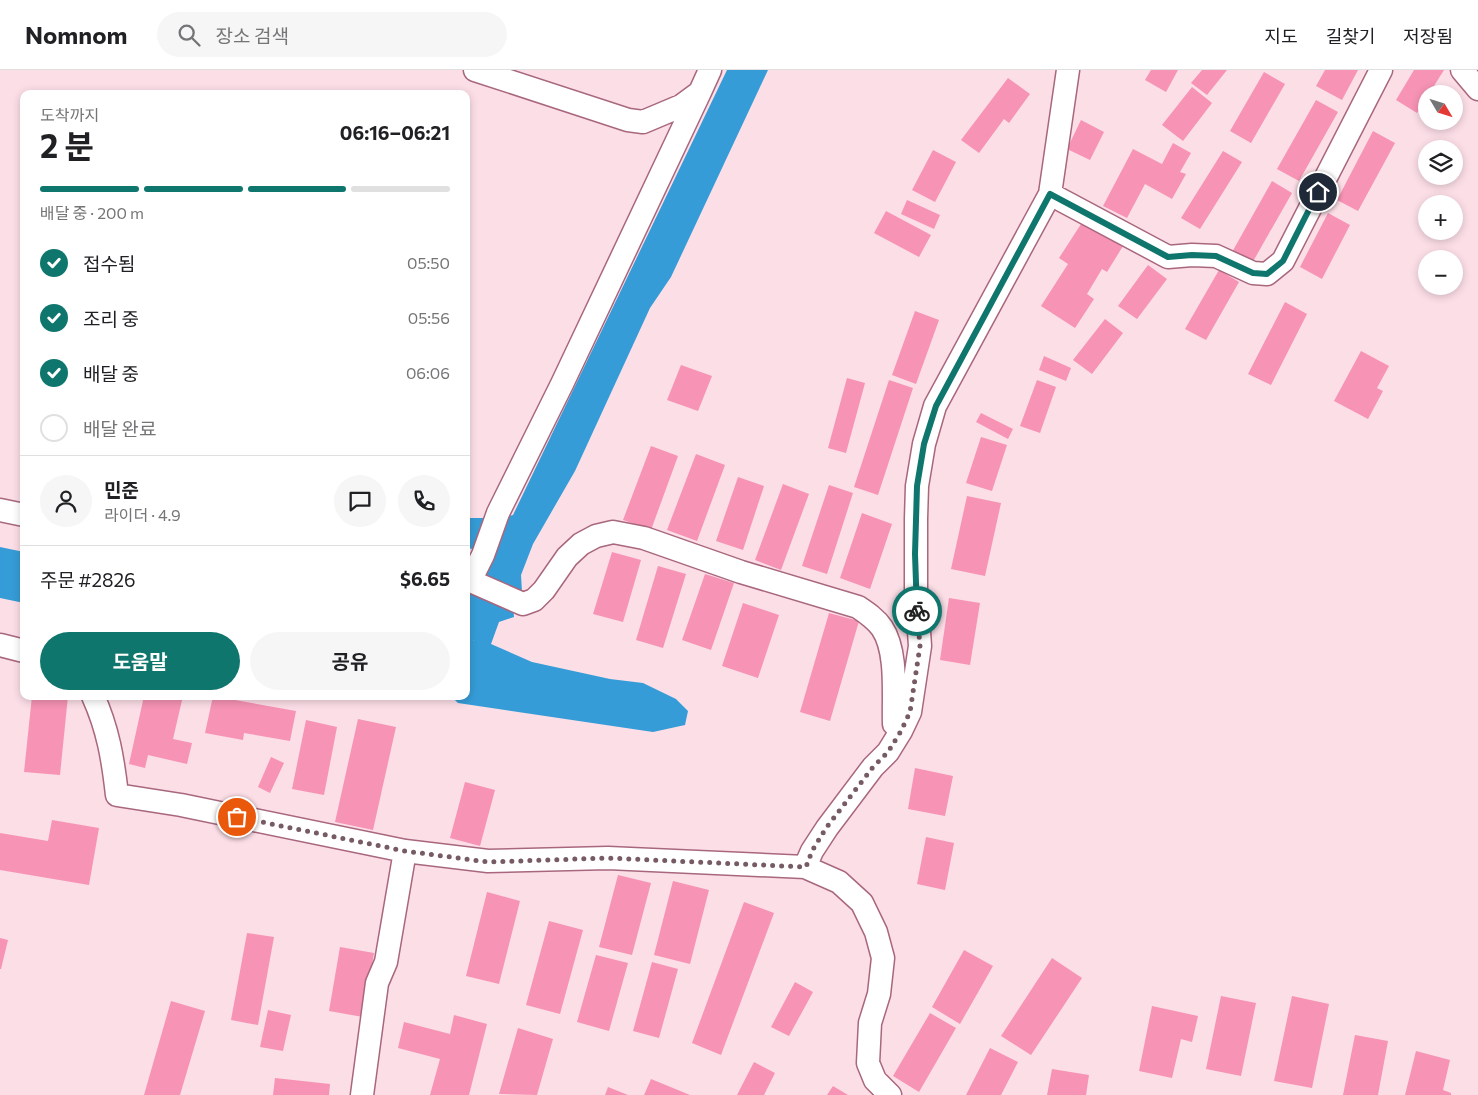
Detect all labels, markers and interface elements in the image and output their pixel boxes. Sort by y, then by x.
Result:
search box [157,12,507,57]
text: Nomnom [25,20,127,49]
icon: search [175,21,203,49]
text: 장소 검색 [215,24,289,47]
text: 지도 [1265,25,1298,47]
text: 길찾기 [1326,25,1375,47]
text: 저장됨 [1403,25,1453,47]
north arrow [1418,85,1462,130]
map controls [1418,85,1463,295]
text: 도착까지 [40,105,99,124]
text: 06:16–06:21 [340,121,450,144]
text: 2 분 [40,125,94,165]
button: layers [1418,140,1463,185]
pin [1297,171,1339,213]
icon: home [1304,178,1332,206]
button: + [1418,195,1463,240]
text: 배달 중 · 200 m [40,203,144,222]
icon: check [40,249,68,277]
button: − [1418,250,1463,295]
text: 접수됨 [83,252,135,275]
text: 05:50 [407,253,450,272]
icon: check [40,304,68,332]
text: 조리 중 [83,307,139,330]
text: 05:56 [408,308,450,327]
icon: check [40,359,68,387]
text: 배달 중 [83,362,139,385]
text: 06:06 [406,363,450,382]
text: 배달 완료 [83,417,157,440]
button: person [40,475,92,527]
button: chat [334,475,386,527]
button: phone [398,475,450,527]
text: 민준 [104,478,139,501]
text: 라이더 · 4.9 [104,505,181,524]
text: $6.65 [400,567,450,590]
text: 주문 #2826 [40,568,136,591]
courier [892,586,942,636]
icon: bike [903,597,931,625]
button: 도움말 [40,632,240,690]
button: 공유 [250,632,450,690]
pin [216,796,258,838]
icon: bag [223,803,251,831]

